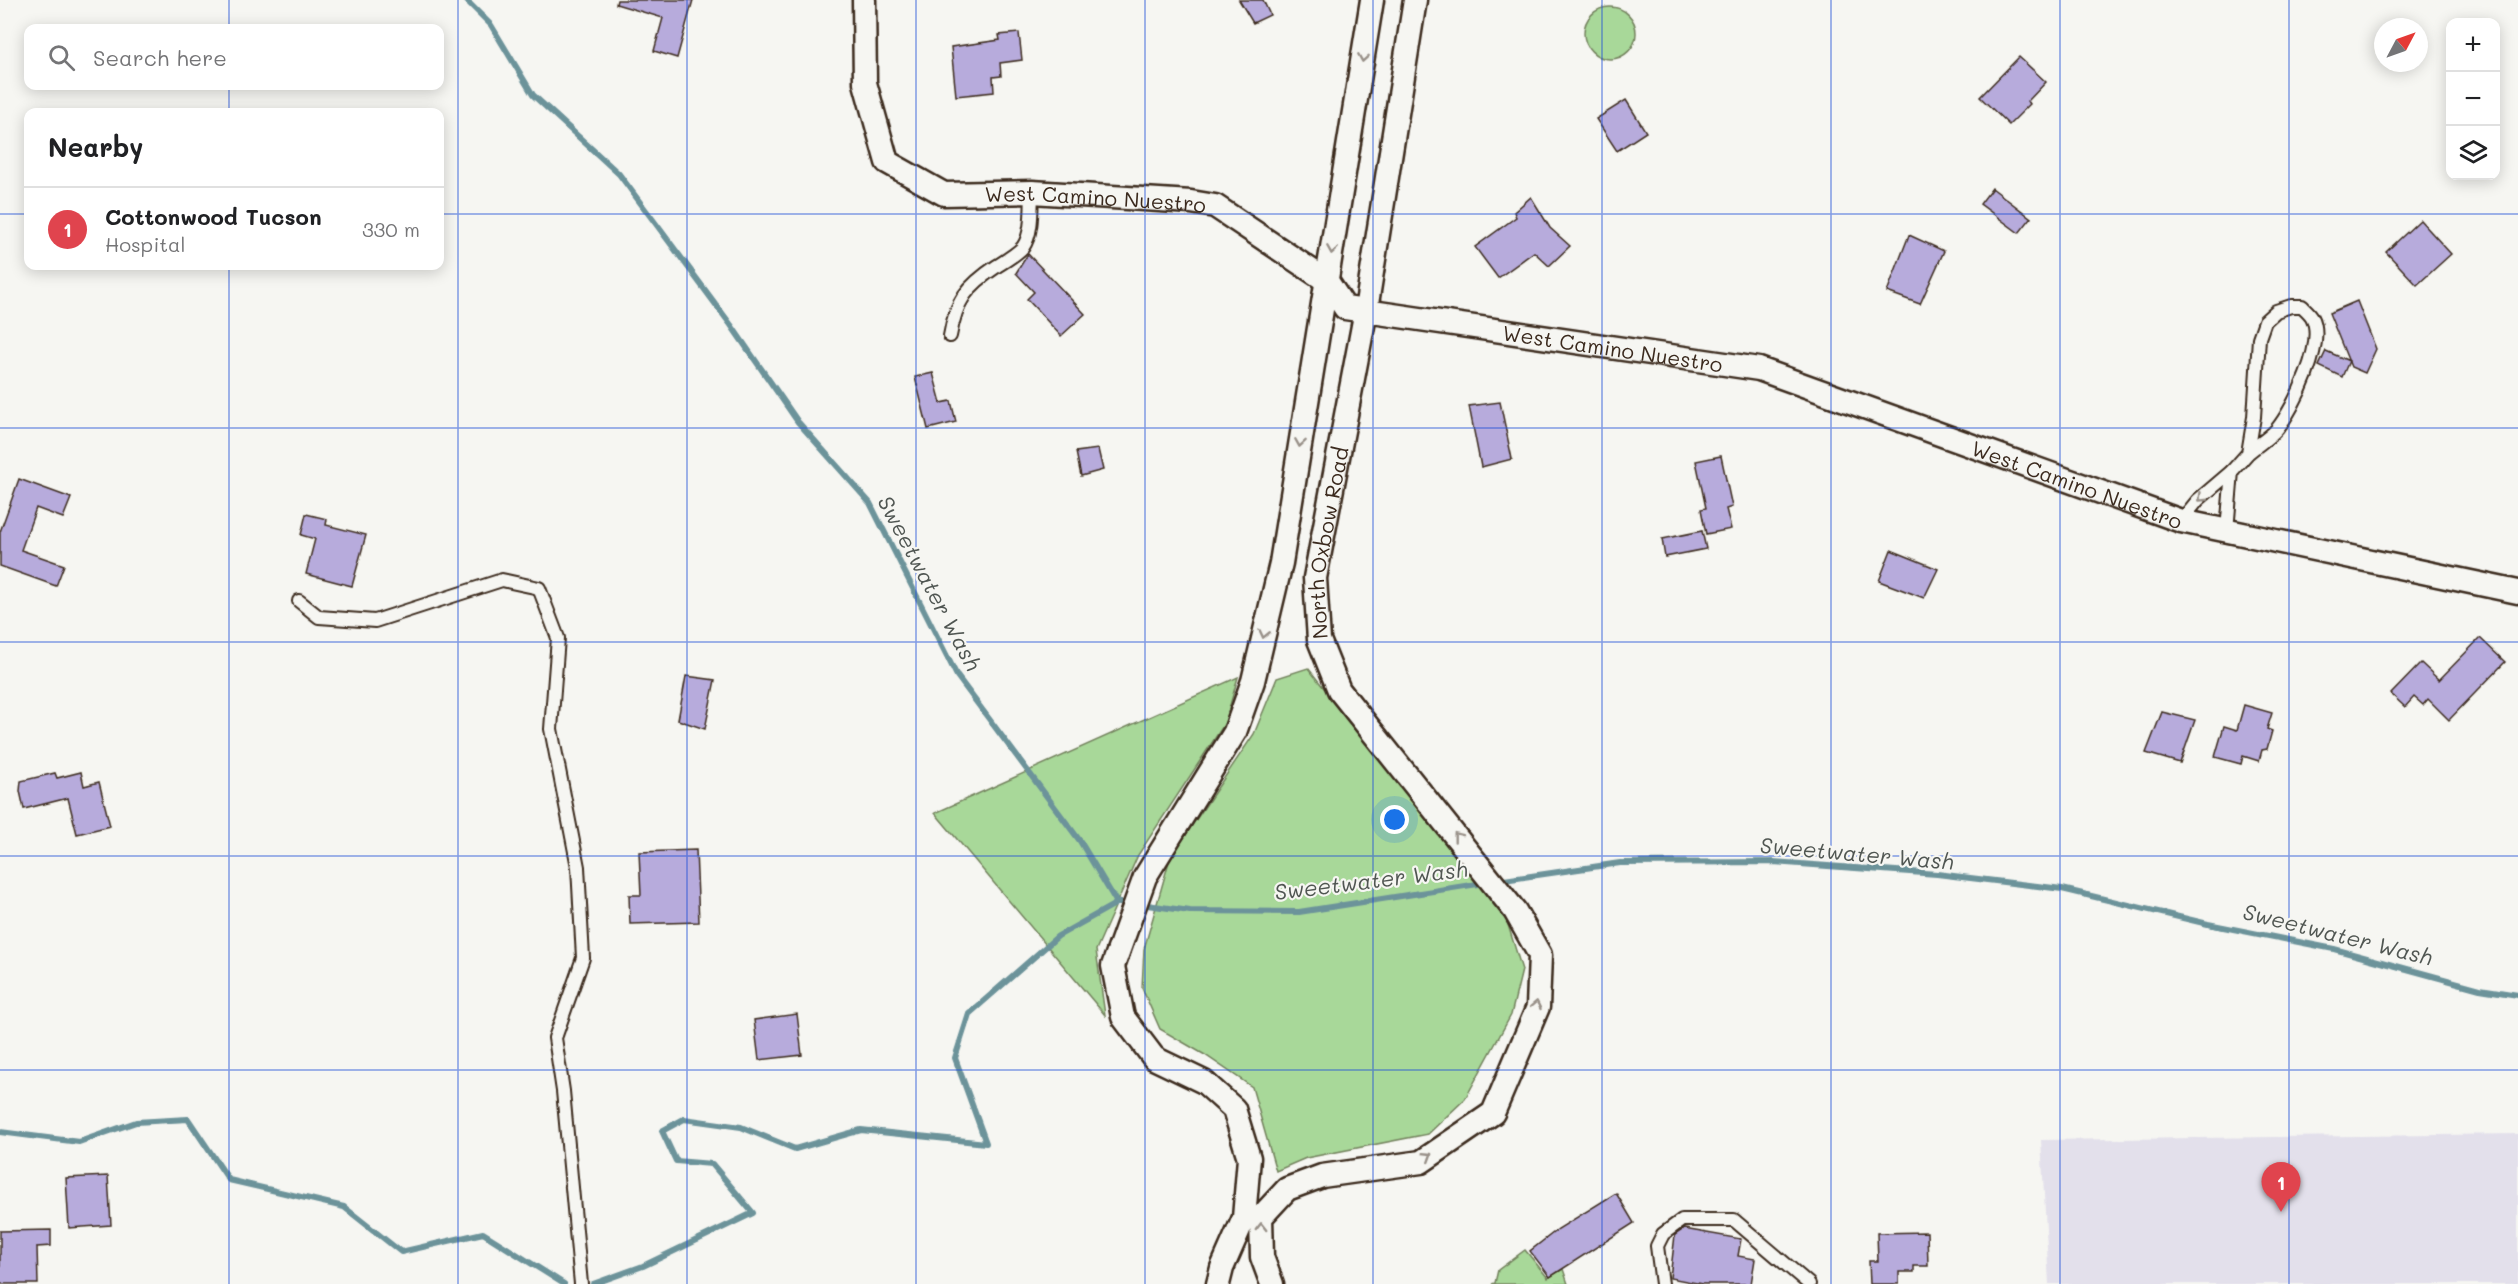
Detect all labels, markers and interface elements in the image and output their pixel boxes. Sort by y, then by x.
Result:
north arrow [2374,18,2428,72]
map controls [2446,18,2500,180]
button: + [2446,18,2500,72]
search box [24,24,444,90]
icon: search [45,41,78,74]
text: Search here [93,43,227,72]
one-way arrow [1357,53,1369,62]
button: − [2446,72,2500,126]
button: layers [2446,126,2500,180]
text: Nearby [48,130,143,164]
street label: West Camino Nuestro [984,178,1208,218]
text: Cottonwood Tucson [105,202,322,231]
text: 1 [63,216,72,242]
text: 330 m [362,216,420,242]
text: Hospital [105,231,186,257]
one-way arrow [1326,245,1339,255]
street label: West Camino Nuestro [1501,318,1725,377]
street label: West Camino Nuestro [1968,433,2186,534]
one-way arrow [1295,438,1307,447]
street label: North Oxbow Road [1301,444,1353,640]
water label: Sweetwater Wash [872,490,988,676]
one-way arrow [2198,491,2208,502]
one-way arrow [1258,629,1271,639]
your location [1380,805,1409,834]
water label: Sweetwater Wash [1759,830,1955,876]
one-way arrow [1454,832,1465,843]
water label: Sweetwater Wash [1273,854,1469,906]
water label: Sweetwater Wash [2240,896,2436,972]
one-way arrow [1529,1000,1542,1010]
one-way arrow [1422,1153,1433,1164]
pin: 1 [2262,1162,2300,1212]
one-way arrow [1255,1223,1267,1232]

